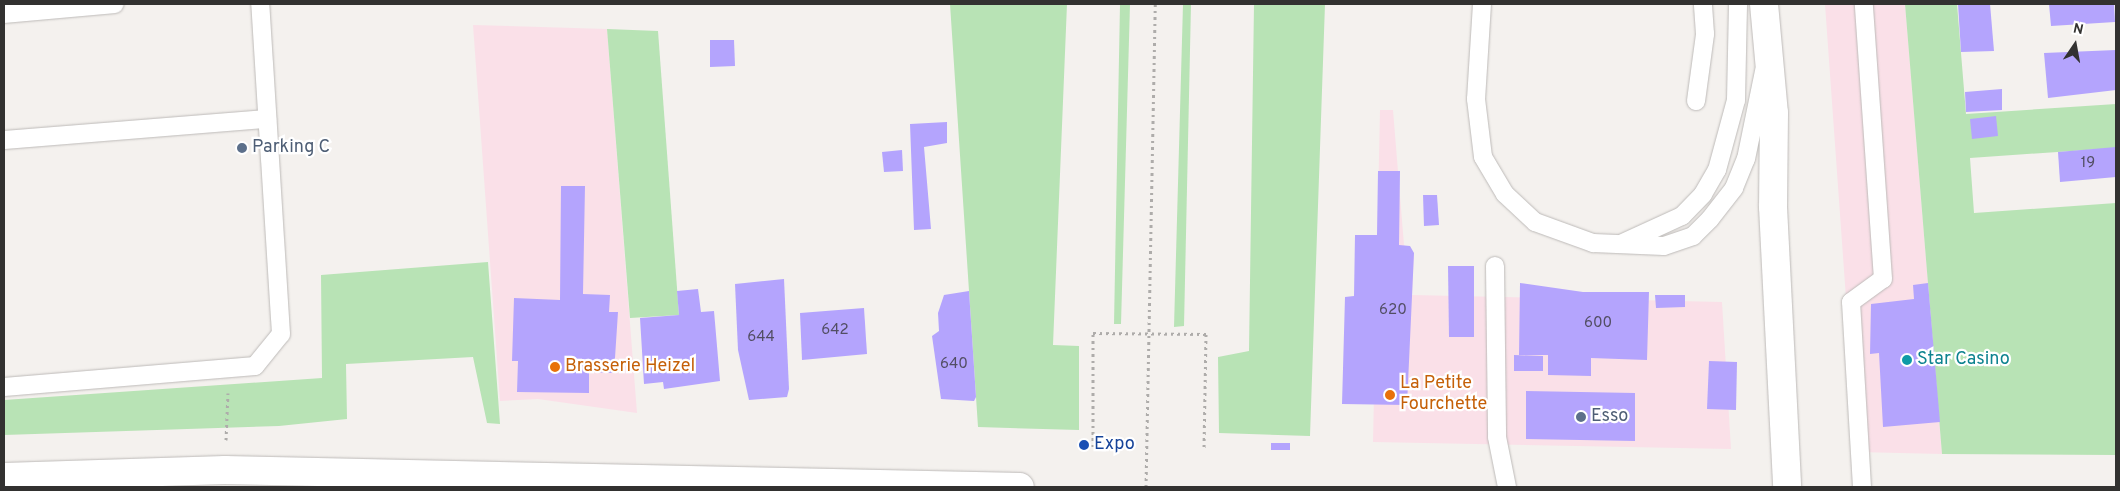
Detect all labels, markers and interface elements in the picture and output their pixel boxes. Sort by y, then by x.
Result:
north arrow [2050,20,2100,70]
text: N [2072,20,2085,39]
place label: Parking C [252,137,330,159]
marker: Parking C [236,142,248,154]
house number: 19 [2081,155,2095,173]
house number: 620 [1379,302,1407,320]
house number: 600 [1584,315,1612,333]
house number: 642 [821,322,849,340]
house number: 644 [747,329,775,347]
place label: Star Casino [1917,349,2010,371]
marker: Star Casino [1901,354,1913,366]
place label: Brasserie Heizel [565,356,695,378]
house number: 640 [940,356,968,374]
marker: Brasserie Heizel [549,361,561,373]
place label: La Petite Fourchette [1400,374,1487,416]
marker: La Petite Fourchette [1384,389,1396,401]
place label: Esso [1591,406,1628,428]
marker: Esso [1575,411,1587,423]
place label: Expo [1094,434,1135,456]
marker: Expo [1078,439,1090,451]

